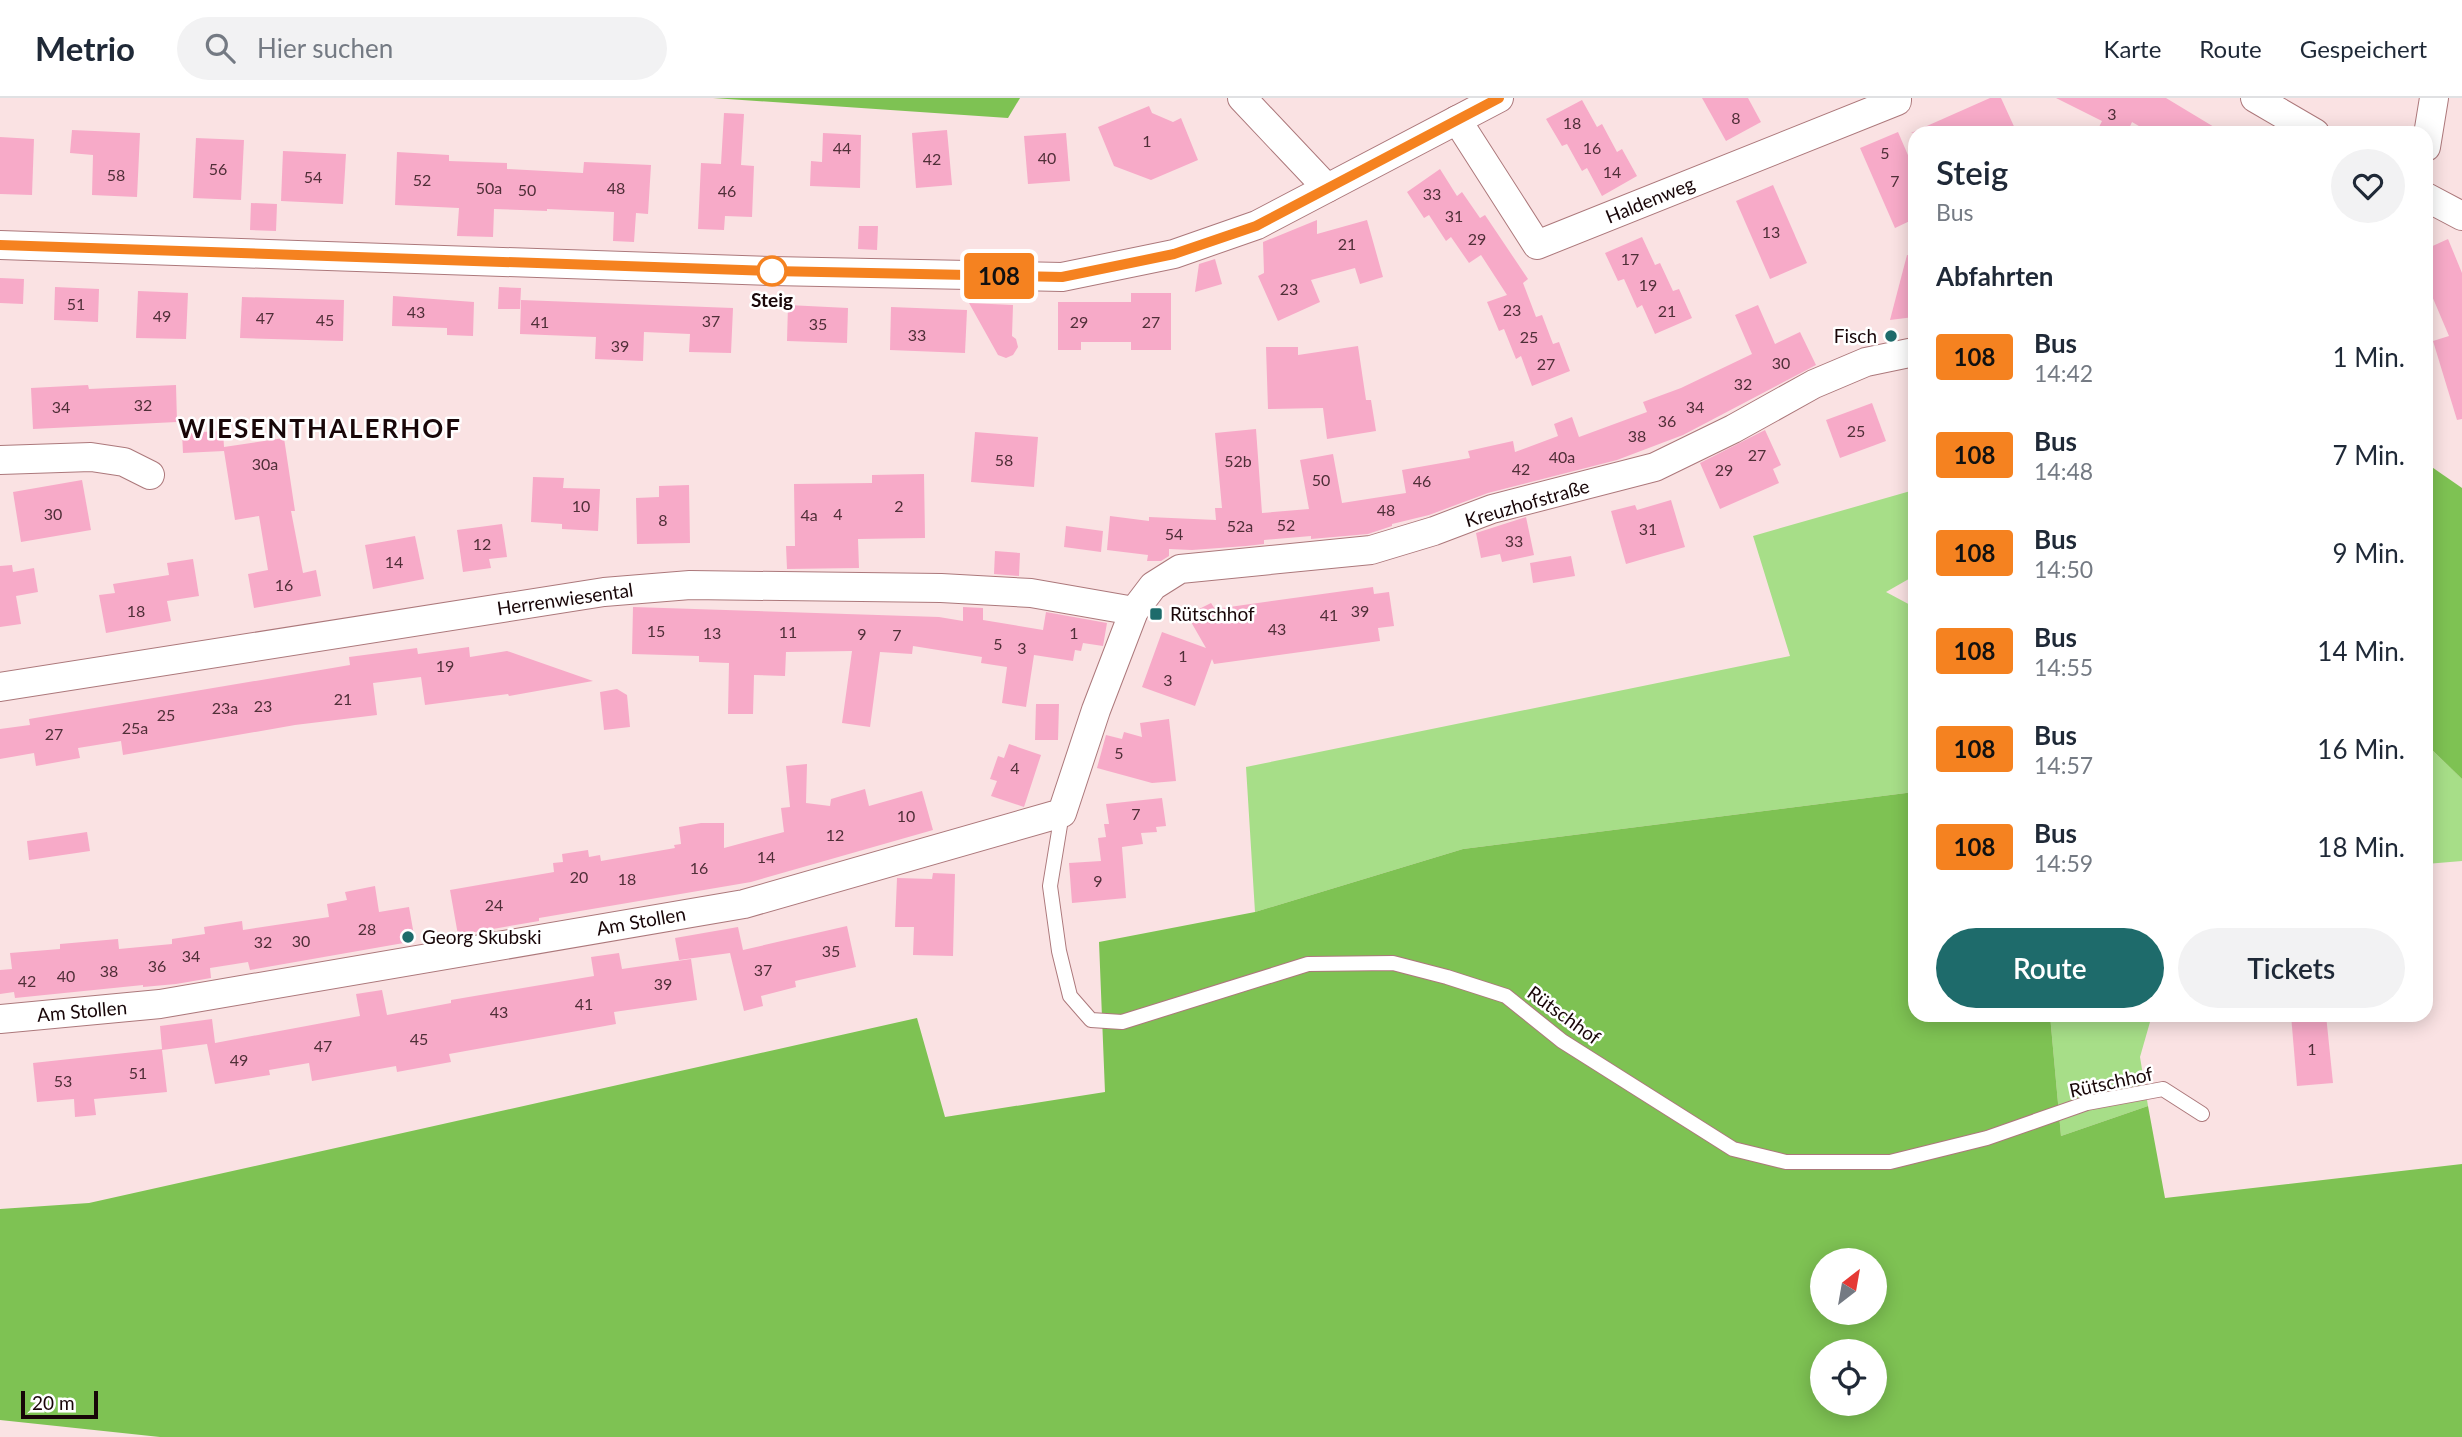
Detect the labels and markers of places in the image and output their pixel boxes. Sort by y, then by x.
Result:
marker: Steig [757,256,787,286]
place label: Steig [751,288,793,311]
place label: Fisch [1834,324,1877,347]
marker: Fisch [1883,328,1899,344]
place label: Rütschhof [1170,602,1255,625]
marker: Rütschhof [1148,606,1164,622]
place label: Georg Skubski [422,925,541,948]
marker: Georg Skubski [400,929,416,945]

